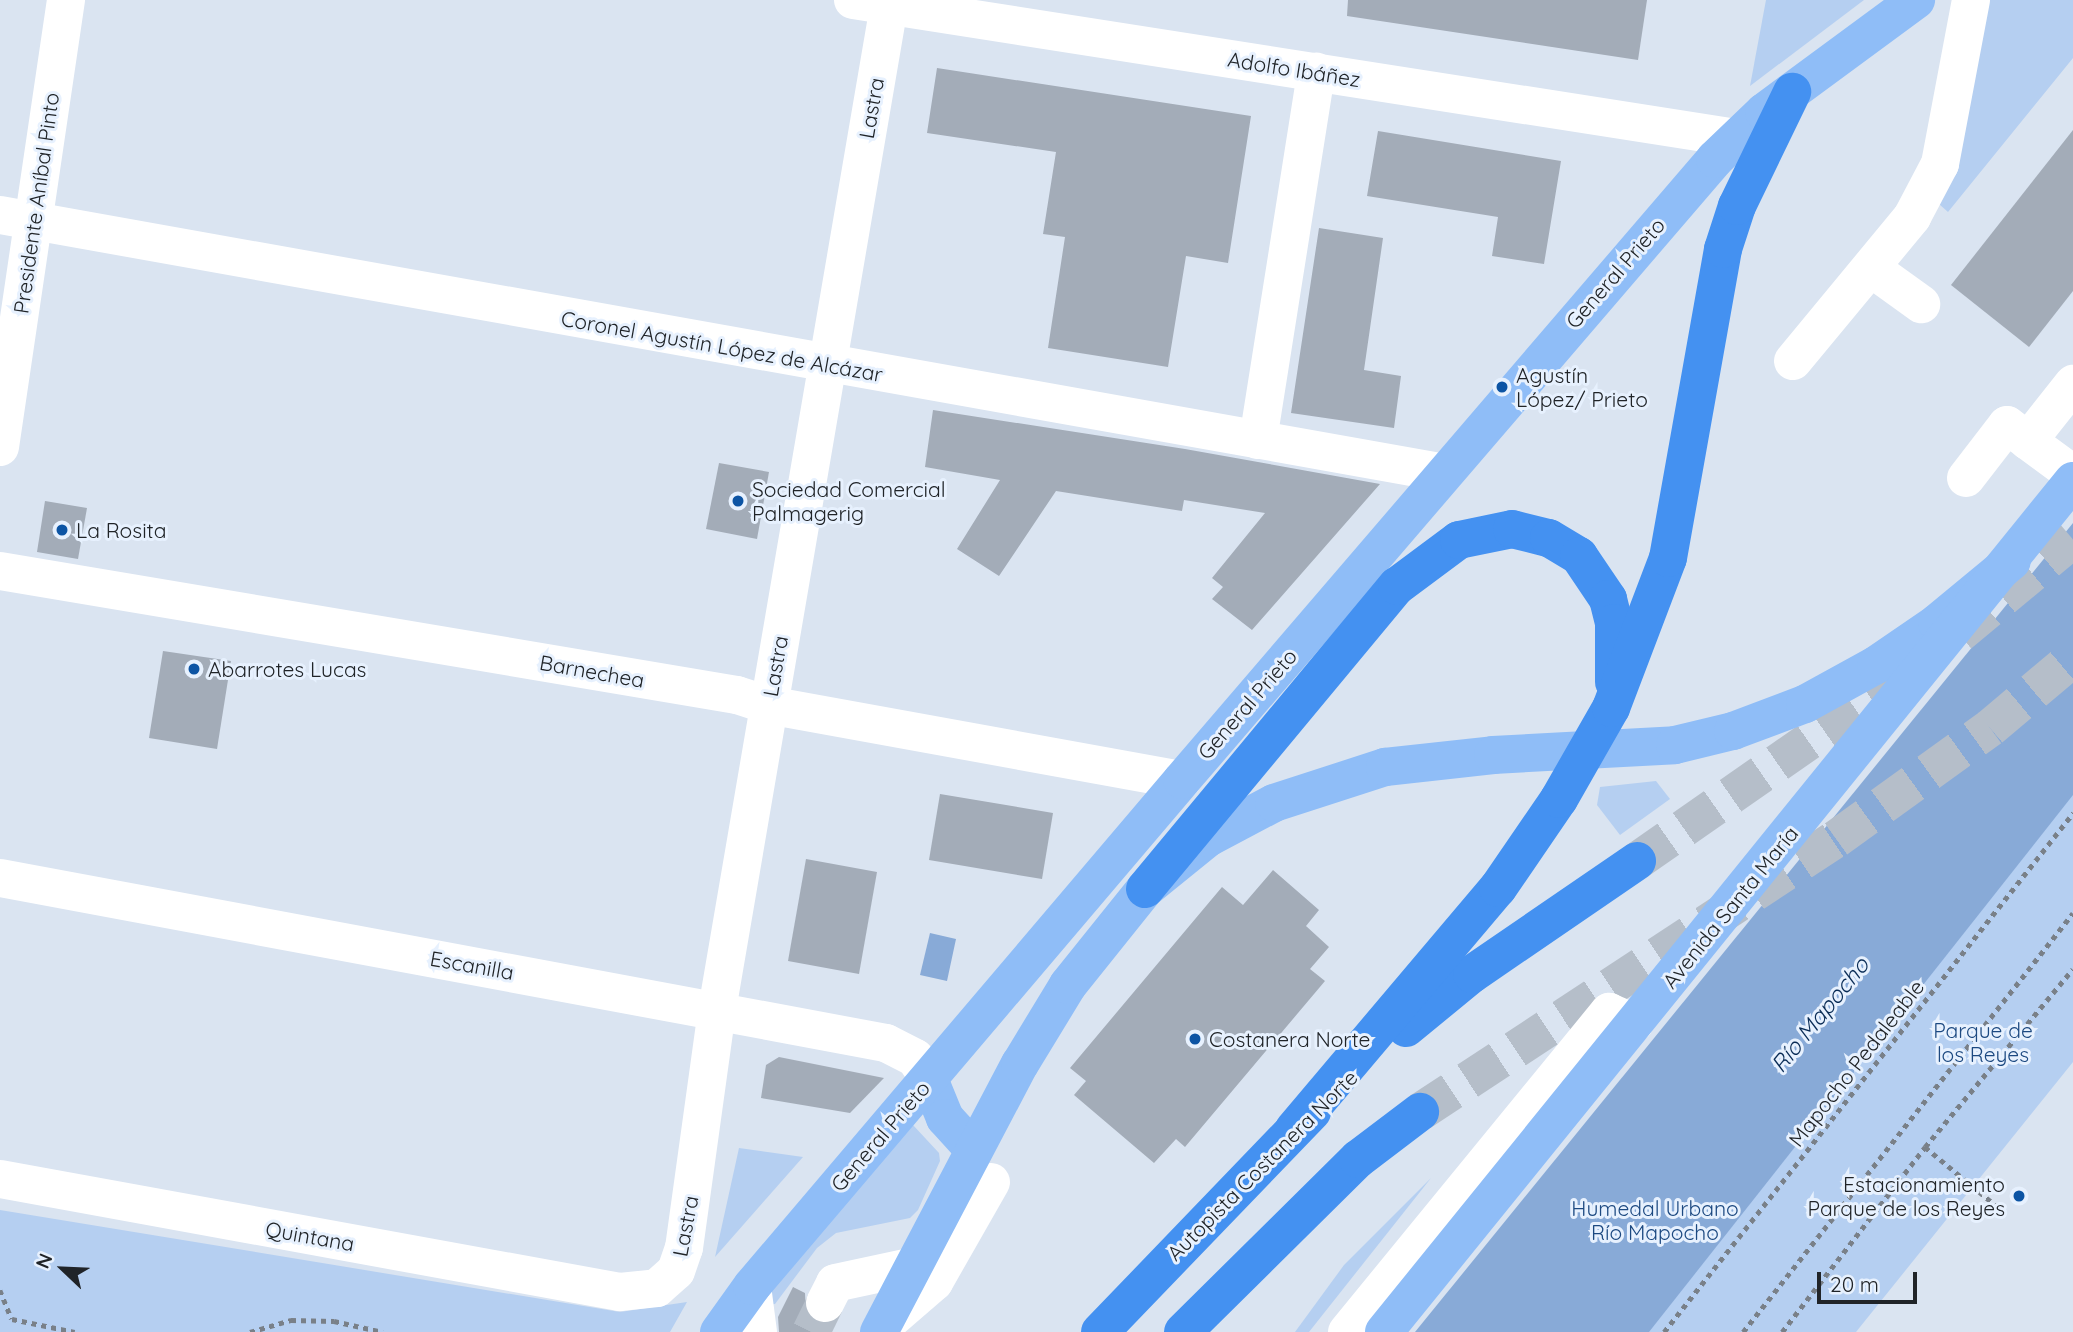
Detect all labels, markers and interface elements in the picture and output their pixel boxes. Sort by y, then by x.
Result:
street label: Adolfo Ibáñez [1226,46,1362,92]
street label: Lastra [853,76,889,140]
street label: Presidente Aníbal Pinto [8,91,64,315]
street label: General Prieto [1560,213,1670,333]
street label: Coronel Agustín López de Alcázar [559,305,885,387]
place label: Agustín López/ Prieto [1516,362,1648,412]
marker: Agustín López/ Prieto [1494,379,1510,395]
place label: Sociedad Comercial Palmagerig [752,476,946,526]
marker: Sociedad Comercial Palmagerig [730,493,746,509]
place label: La Rosita [76,517,166,543]
marker: La Rosita [54,522,70,538]
street label: Lastra [757,634,793,698]
street label: General Prieto [1192,644,1302,764]
street label: Barnechea [538,649,646,693]
place label: Abarrotes Lucas [208,656,366,682]
marker: Abarrotes Lucas [186,661,202,677]
street label: Avenida Santa María [1657,821,1803,993]
street label: Escanilla [428,945,516,985]
water label: Río Mapocho [1765,952,1875,1078]
street label: Mapocho Pedaleable [1783,975,1929,1151]
park label: Parque de los Reyes [1933,1017,2033,1067]
place label: Costanera Norte [1209,1026,1370,1052]
marker: Costanera Norte [1187,1031,1203,1047]
street label: Autopista Costanera Norte [1162,1065,1362,1265]
street label: General Prieto [825,1076,935,1196]
place label: Estacionamiento Parque de los Reyes [1807,1171,2005,1221]
marker: Estacionamiento Parque de los Reyes [2011,1188,2027,1204]
street label: Lastra [667,1193,703,1259]
park label: Humedal Urbano Río Mapocho [1571,1195,1739,1245]
street label: Quintana [264,1216,356,1256]
north arrow [28,1234,98,1304]
text: N [30,1250,57,1272]
scale bar [1821,1258,1921,1302]
text: 20 m [1830,1271,1879,1297]

